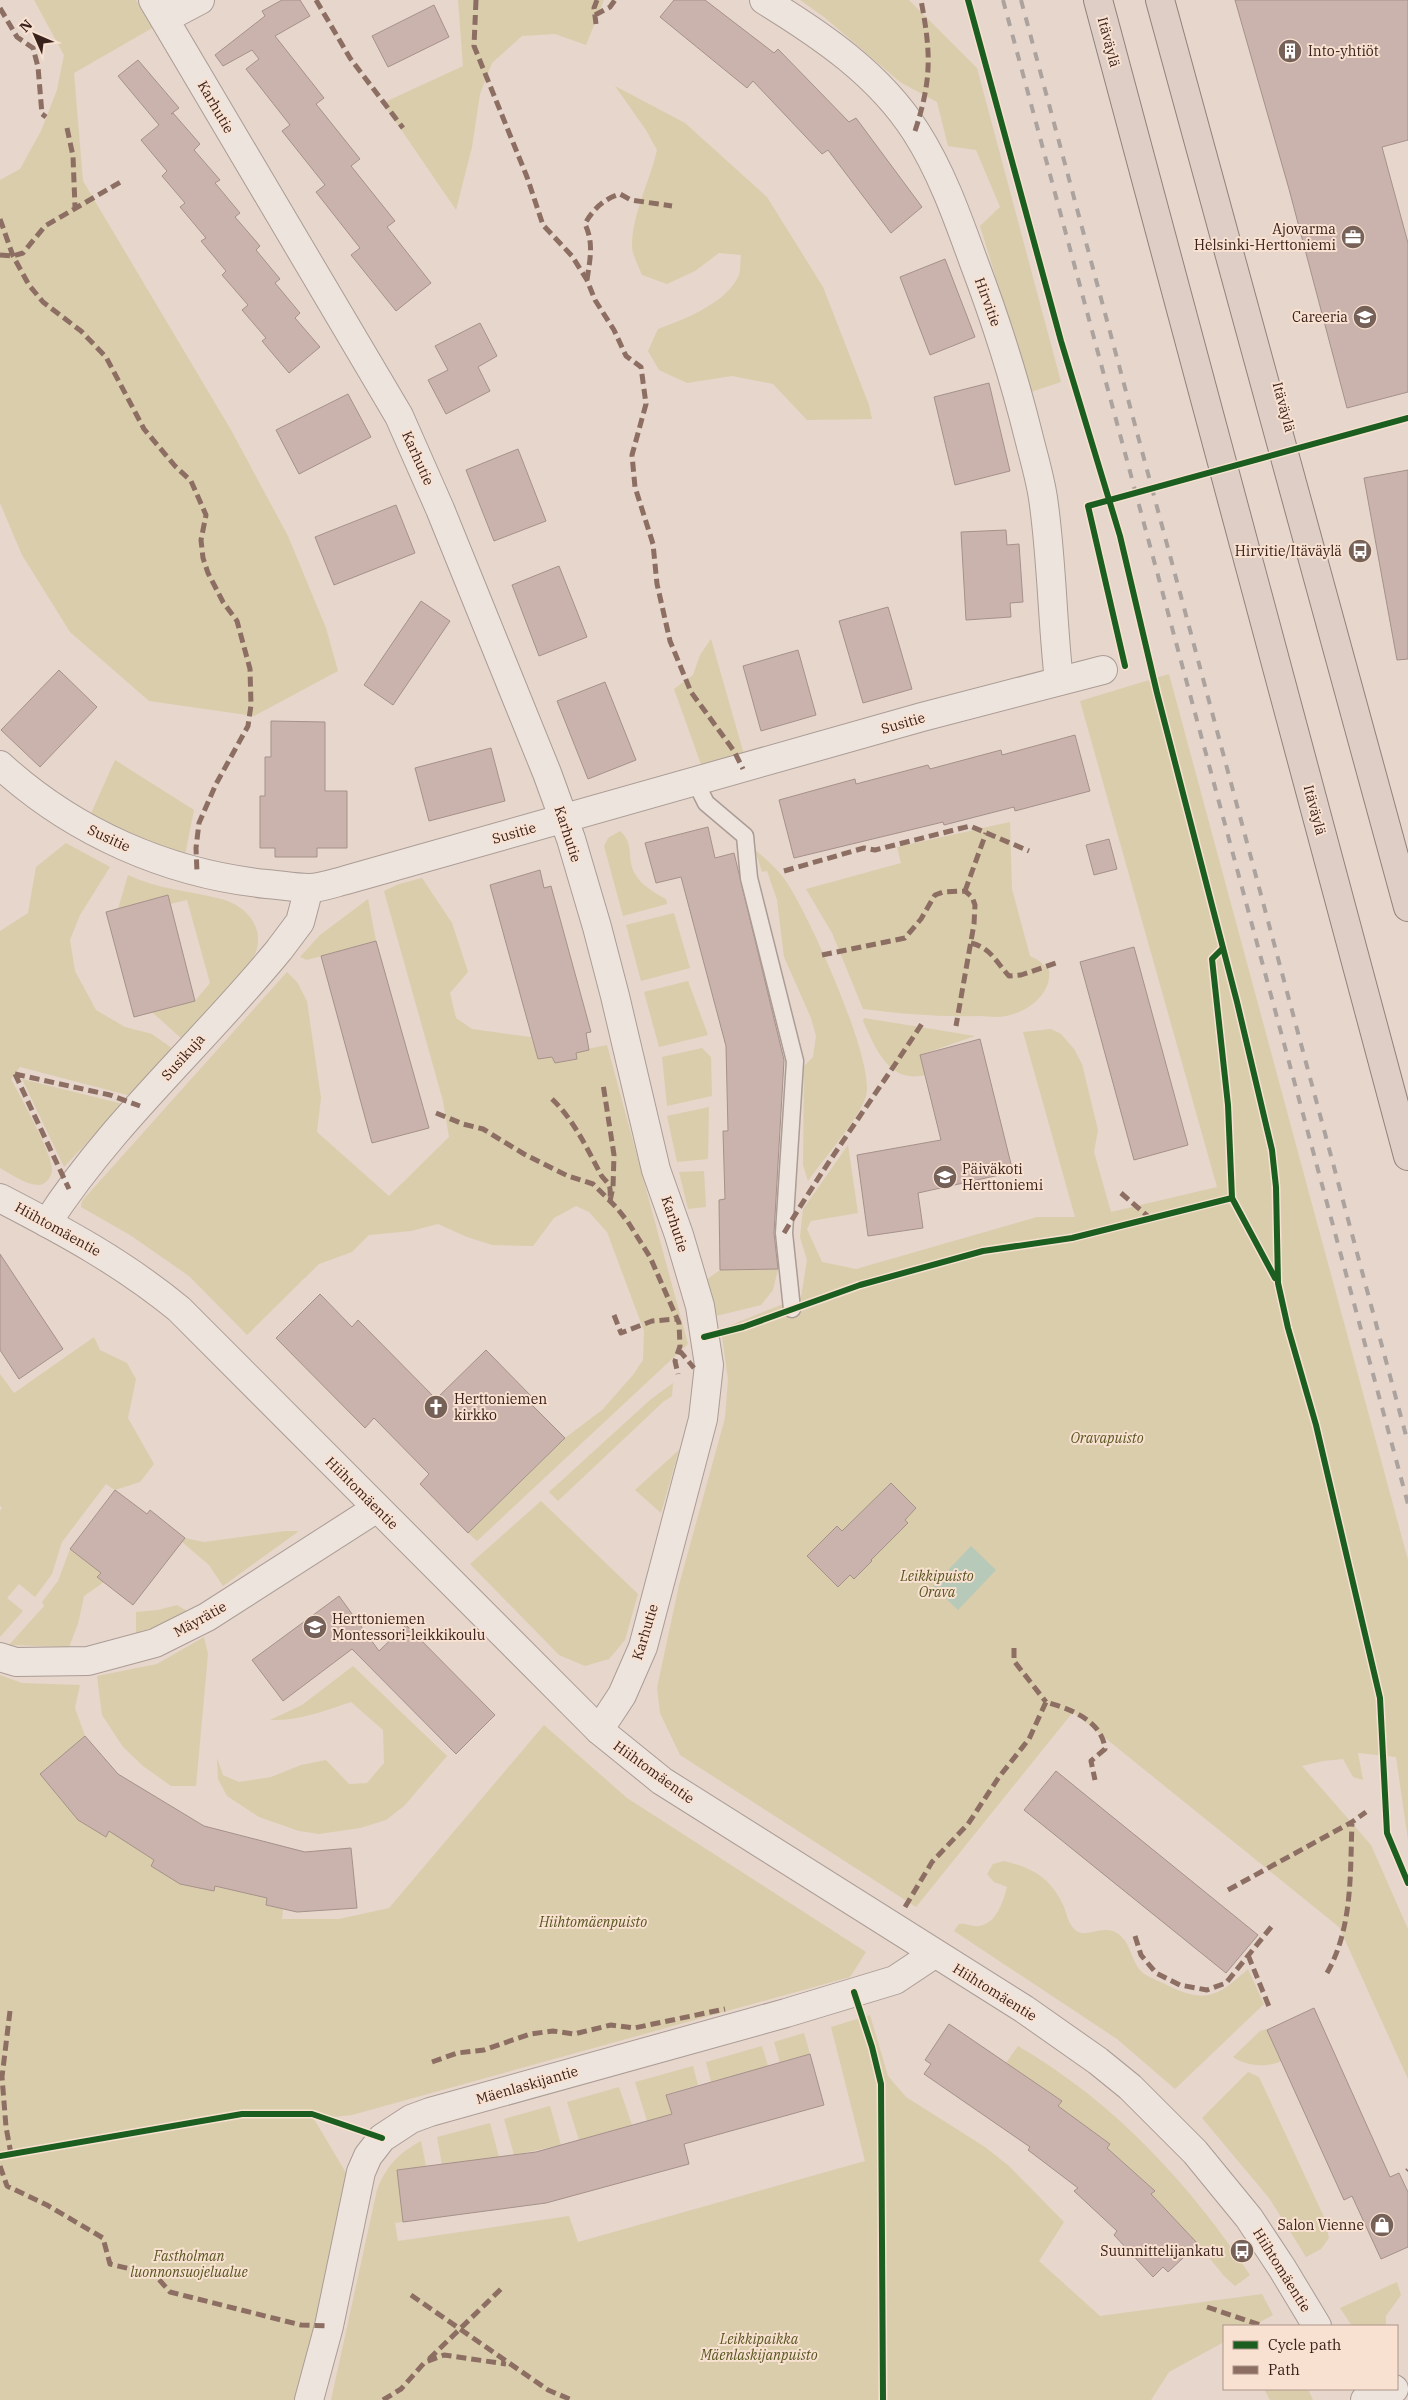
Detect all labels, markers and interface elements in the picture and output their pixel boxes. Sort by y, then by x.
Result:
north arrow [10,10,60,60]
street label: Itäväylä [1094,15,1124,69]
text: N [16,16,36,36]
building icon: Into-yhtiöt [1277,38,1303,64]
place label: Into-yhtiöt [1308,42,1379,60]
street label: Karhutie [194,77,238,137]
place label: Ajovarma Helsinki-Herttoniemi [1194,220,1336,254]
office icon: Ajovarma Helsinki-Herttoniemi [1340,224,1366,250]
street label: Hirvitie [971,275,1005,329]
school or university icon: Careeria [1352,304,1378,330]
place label: Careeria [1292,308,1348,326]
street label: Itäväylä [1269,380,1299,434]
street label: Karhutie [398,428,438,488]
bus stop icon: Hirvitie/Itäväylä [1347,538,1373,564]
place label: Hirvitie/Itäväylä [1235,542,1342,560]
street label: Susitie [879,708,927,738]
street label: Itäväylä [1300,783,1330,837]
street label: Karhutie [551,804,585,864]
street label: Susitie [490,818,538,848]
street label: Susitie [85,820,133,856]
street label: Susikuja [157,1030,209,1084]
place label: Päiväkoti Herttoniemi [962,1160,1043,1194]
school or university icon: Päiväkoti Herttoniemi [932,1164,958,1190]
street label: Karhutie [658,1194,692,1254]
street label: Hiihtomäentie [12,1198,104,1260]
place label: Herttoniemen kirkko [454,1390,547,1424]
church icon: Herttoniemen kirkko [423,1394,449,1420]
park label: Oravapuisto [1070,1429,1144,1447]
street label: Hiihtomäentie [322,1453,402,1533]
park label: Leikkipuisto Orava [899,1567,974,1601]
street label: Mäyrätie [170,1597,230,1641]
street label: Karhutie [628,1602,662,1662]
place label: Herttoniemen Montessori-leikkikoulu [332,1610,486,1644]
school or university icon: Herttoniemen Montessori-leikkikoulu [302,1614,328,1640]
street label: Hiihtomäentie [610,1737,698,1807]
park label: Hiihtomäenpuisto [538,1913,647,1931]
street label: Hiihtomäentie [950,1959,1040,2025]
street label: Mäenlaskijantie [474,2062,580,2108]
shop icon: Salon Vienne [1369,2212,1395,2238]
place label: Salon Vienne [1278,2216,1364,2234]
street label: Hiihtomäentie [1249,2225,1315,2315]
bus stop icon: Suunnittelijankatu [1229,2238,1255,2264]
place label: Suunnittelijankatu [1100,2242,1224,2260]
park label: Fastholman luonnonsuojelualue [130,2247,248,2281]
legend [1223,2325,1398,2390]
park label: Leikkipaikka Mäenlaskijanpuisto [699,2330,818,2364]
text: Cycle path [1268,2335,1341,2354]
text: Path [1268,2360,1300,2379]

